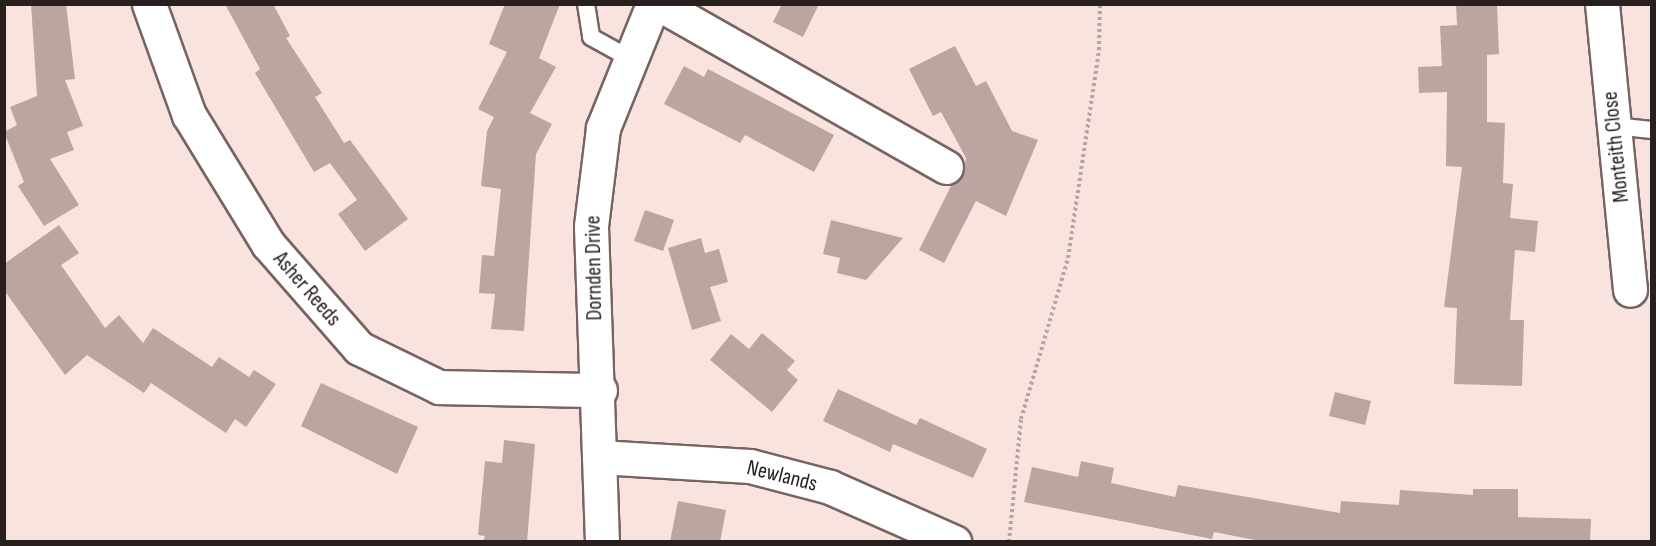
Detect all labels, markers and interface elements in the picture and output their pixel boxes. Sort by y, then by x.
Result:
street label: Monteith Close [1597,90,1635,204]
street label: Dornden Drive [580,215,608,321]
street label: Asher Reeds [267,246,347,332]
street label: Newlands [744,455,820,497]

